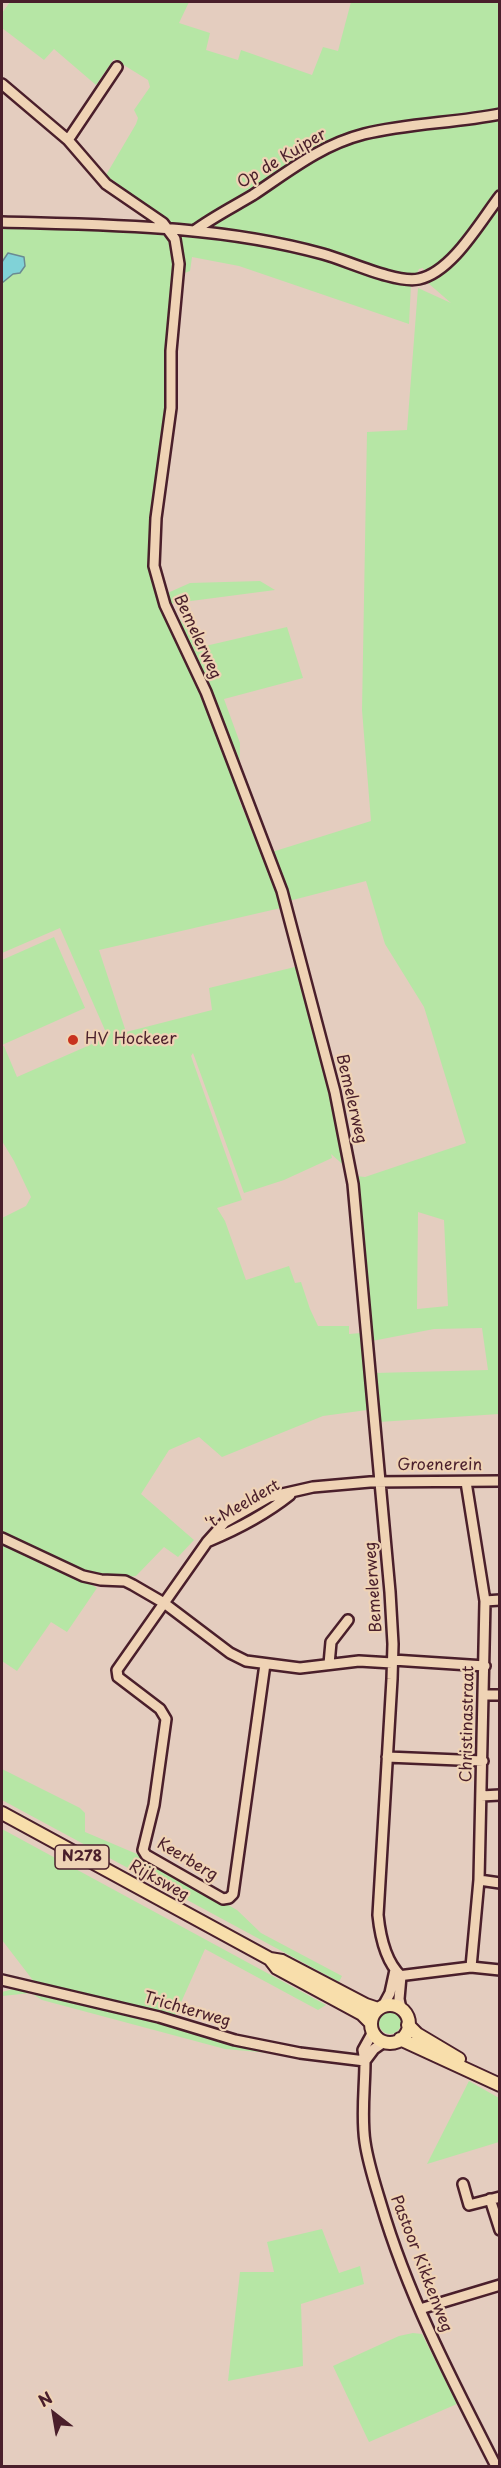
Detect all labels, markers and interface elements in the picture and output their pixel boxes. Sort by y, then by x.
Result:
street label: Op de Kuiper [234,125,330,193]
street label: Bemelerweg [169,592,225,682]
place label: HV Hockeer [85,1030,177,1050]
marker: HV Hockeer [66,1033,80,1047]
street label: Bemelerweg [331,1052,371,1146]
street label: Groenerein [397,1456,483,1476]
street label: 't Meeldert [203,1476,283,1534]
street label: Bemelerweg [361,1541,387,1633]
street label: Christinastraat [457,1665,479,1783]
street label: Keerberg [153,1834,221,1886]
road number: N278 [55,1845,109,1869]
street label: Rijksweg [126,1857,192,1905]
street label: Trichterweg [141,1988,233,2032]
street label: Pastoor Kikkenweg [386,2193,456,2335]
north arrow [24,2384,84,2444]
text: N [33,2385,56,2412]

